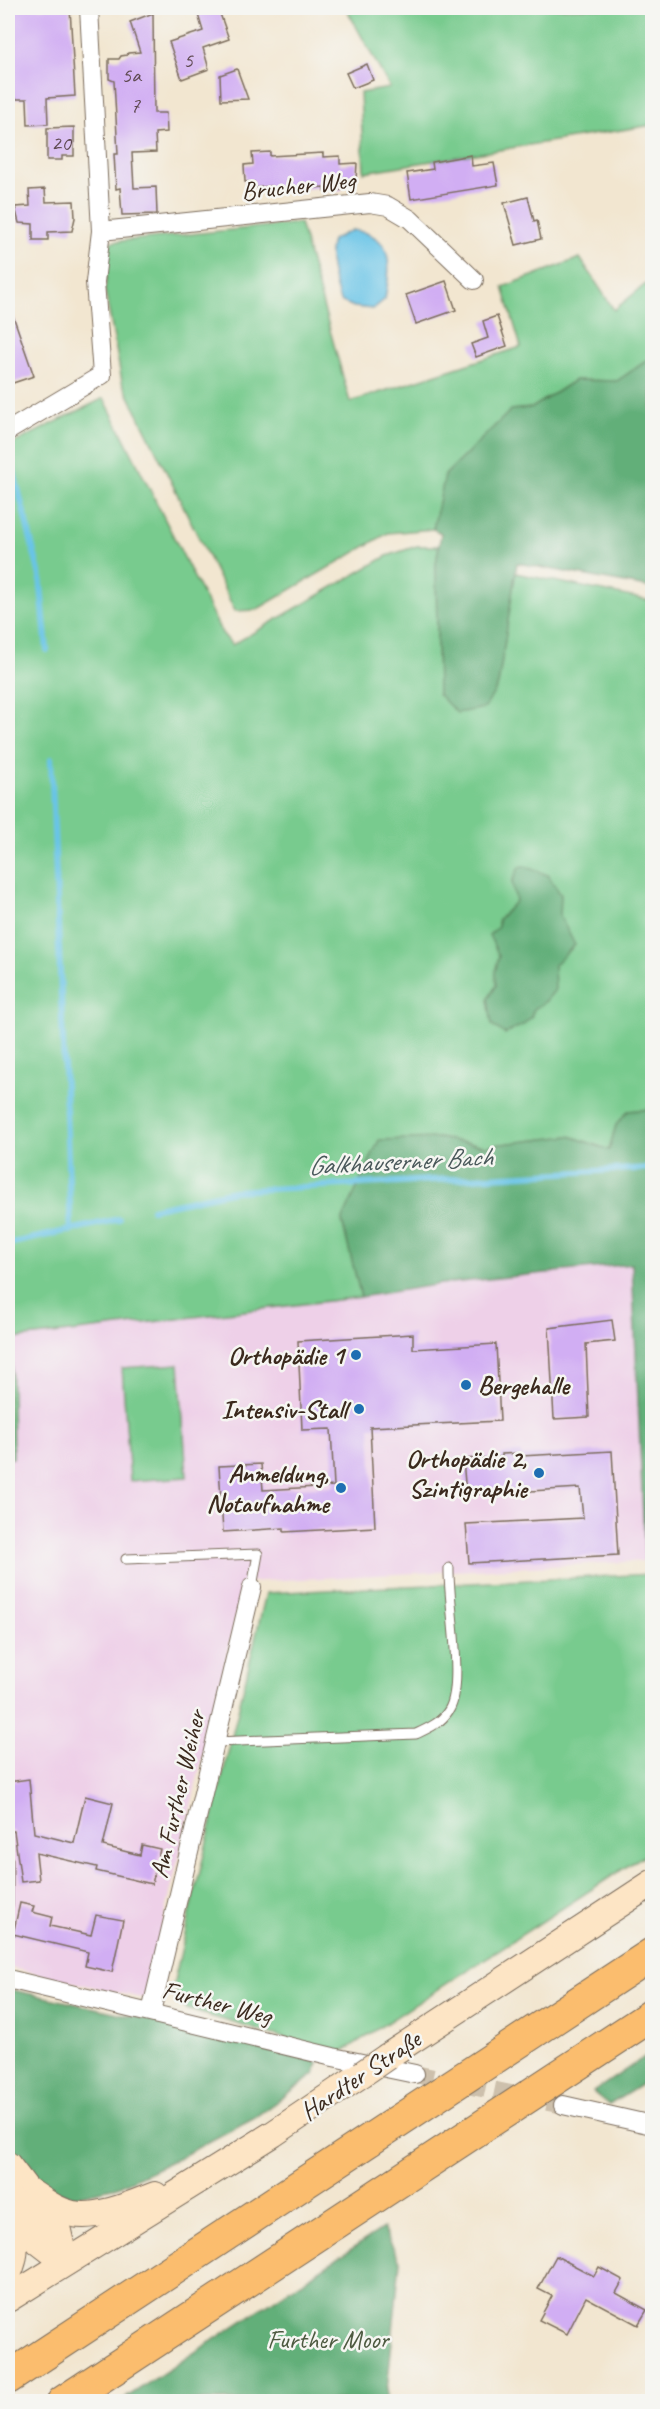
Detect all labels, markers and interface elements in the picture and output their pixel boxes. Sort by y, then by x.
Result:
house number: 5 [183,46,194,74]
house number: 5a [121,61,142,89]
house number: 7 [130,91,141,119]
house number: 20 [51,129,73,157]
street label: Brucher Weg [240,163,358,208]
water label: Galkhauserner Bach [307,1139,495,1183]
place label: Orthopädie 1 [228,1339,347,1372]
marker: Orthopädie 1 [349,1348,363,1362]
place label: Bergehalle [478,1369,571,1402]
marker: Bergehalle [459,1378,473,1392]
place label: Intensiv-Stall [221,1393,352,1426]
marker: Intensiv-Stall [352,1402,366,1416]
place label: Orthopädie 2, Szintigraphie [406,1442,529,1505]
place label: Anmeldung, Notaufnahme [206,1457,331,1520]
marker: Orthopädie 2, Szintigraphie [532,1466,546,1480]
marker: Anmeldung, Notaufnahme [334,1481,348,1495]
street label: Am Further Weiher [142,1705,213,1881]
street label: Further Weg [159,1973,277,2032]
street label: Hardter Straße [294,2022,429,2128]
park label: Further Moor [267,2323,390,2356]

